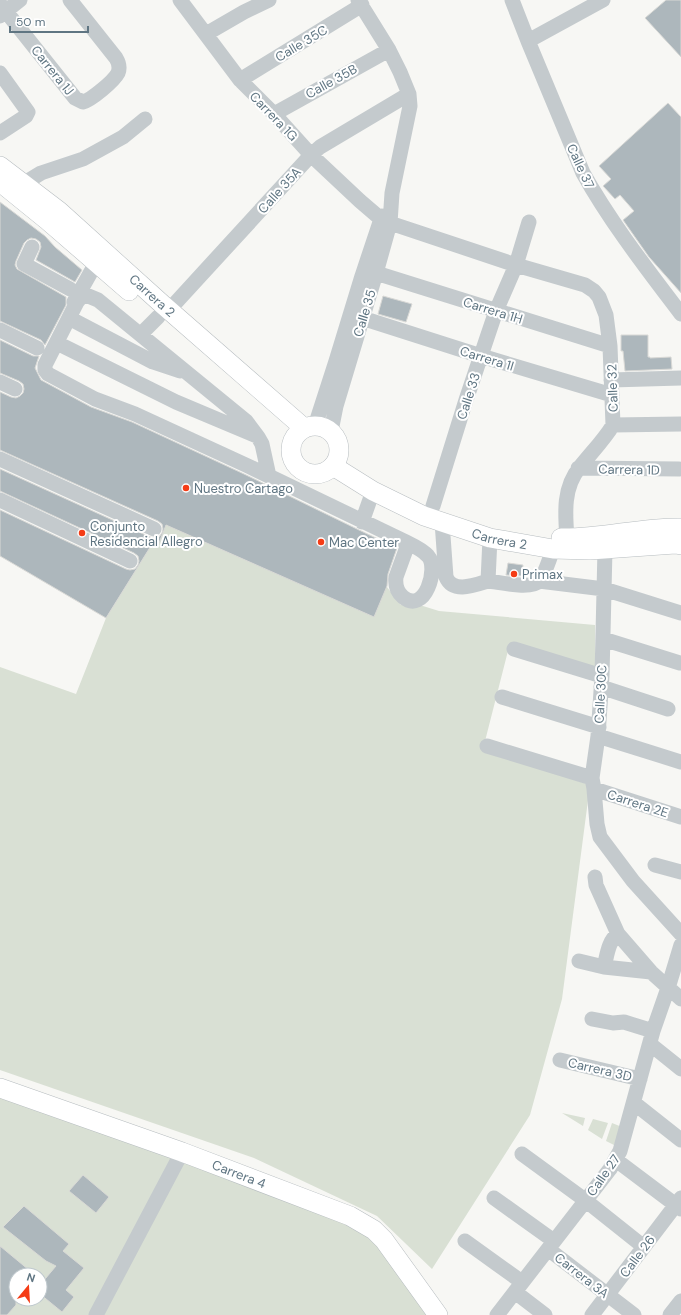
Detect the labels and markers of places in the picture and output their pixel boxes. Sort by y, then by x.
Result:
place label: Nuestro Cartago [194,480,293,497]
marker: Nuestro Cartago [181,483,191,493]
place label: Conjunto Residencial Allegro [90,518,203,550]
marker: Conjunto Residencial Allegro [77,528,87,538]
place label: Mac Center [329,534,399,551]
marker: Mac Center [316,537,326,547]
place label: Primax [522,566,563,583]
marker: Primax [509,569,519,579]

